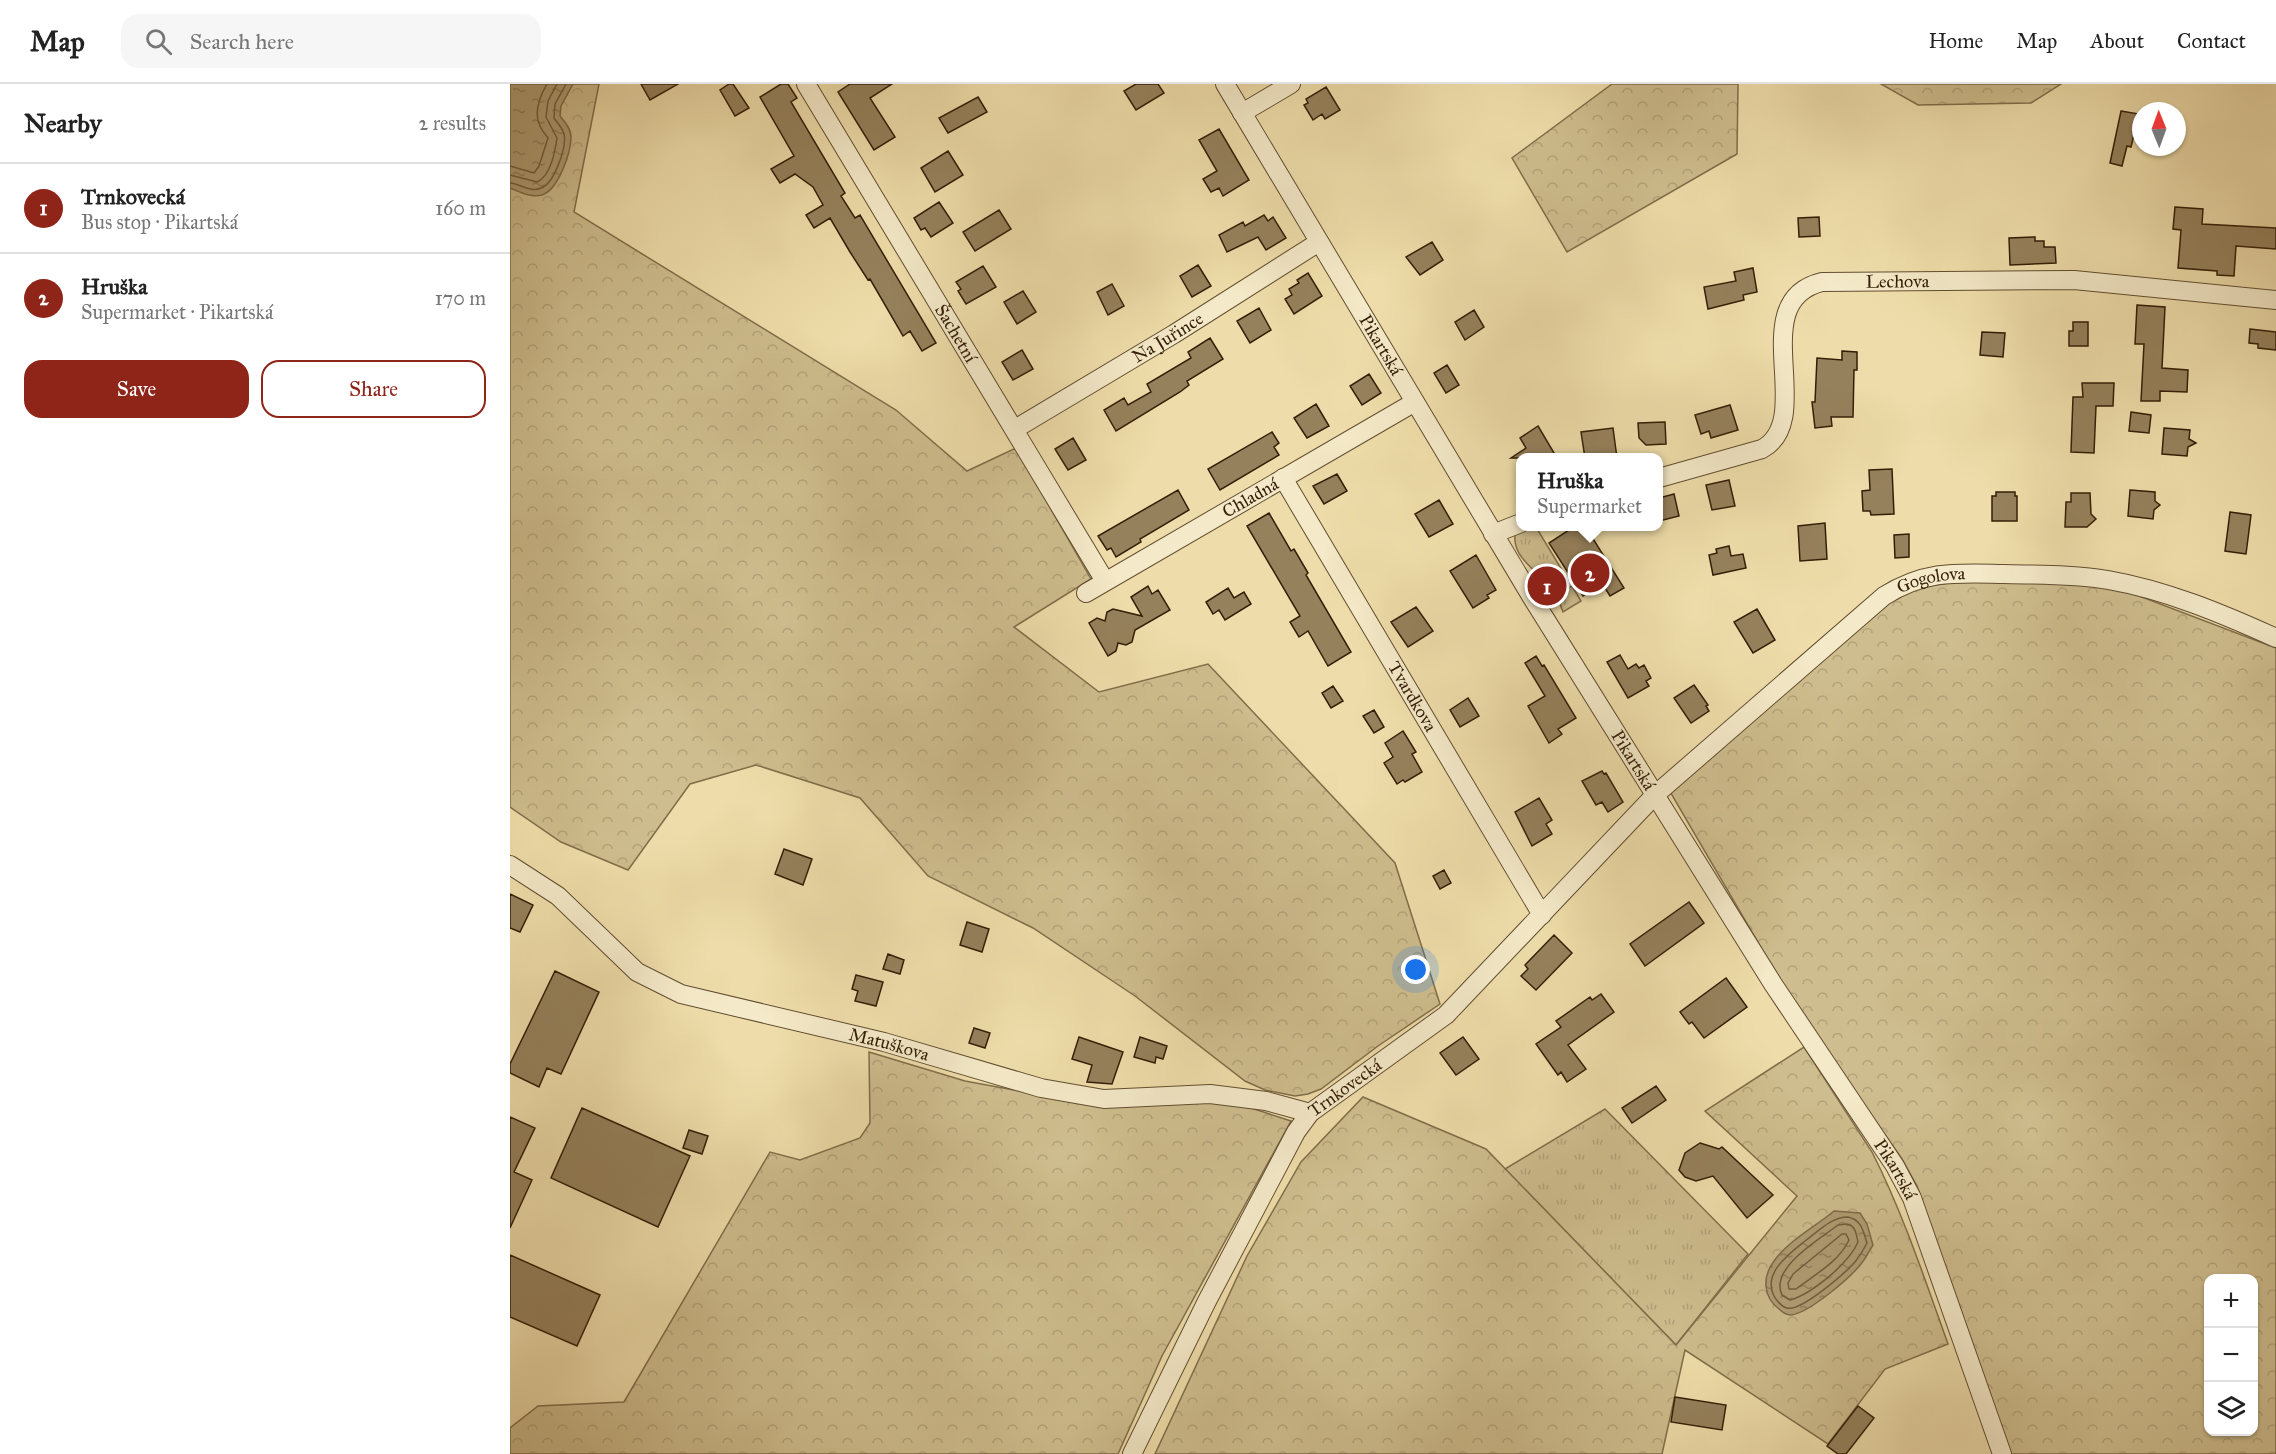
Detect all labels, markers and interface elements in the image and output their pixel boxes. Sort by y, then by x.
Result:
search box [121,14,541,68]
text: Map [30,24,85,59]
icon: search [142,25,175,58]
text: Search here [190,28,294,55]
text: Home [1928,28,1983,54]
text: Map [2016,28,2057,54]
text: About [2090,28,2144,54]
text: Contact [2177,28,2246,54]
north arrow [2132,102,2186,156]
text: Nearby [24,107,102,139]
text: 2 results [418,111,486,135]
text: Trnkovecká [81,183,185,210]
text: 1 [40,196,47,220]
text: 160 m [435,196,486,220]
text: Bus stop · Pikartská [81,210,238,234]
street label: Lechova [1866,270,1930,293]
text: Hruška [81,273,148,300]
text: 2 [39,286,48,310]
text: 170 m [435,286,486,310]
text: Supermarket · Pikartská [81,300,273,324]
street label: Šachetní [930,300,983,367]
street label: Na Juřince [1128,307,1207,368]
street label: Pikartská [1354,311,1408,380]
button: Save [24,360,249,418]
button: Share [261,360,486,418]
popup [1516,453,1663,531]
text: Hruška [1537,467,1604,494]
street label: Chladná [1218,473,1283,522]
text: Supermarket [1537,494,1642,518]
pin: 2 [1570,550,1610,596]
street label: Gogolova [1893,562,1966,598]
pin: 1 [1528,564,1566,608]
street label: Tvardkova [1383,657,1442,736]
street label: Pikartská [1606,726,1661,795]
your location [1401,955,1430,984]
street label: Matuškova [847,1023,932,1066]
street label: Trnkovecká [1304,1054,1386,1122]
street label: Pikartská [1869,1135,1922,1204]
map controls [2204,1274,2258,1436]
button: + [2204,1274,2258,1328]
button: − [2204,1328,2258,1382]
button: layers [2204,1382,2258,1436]

